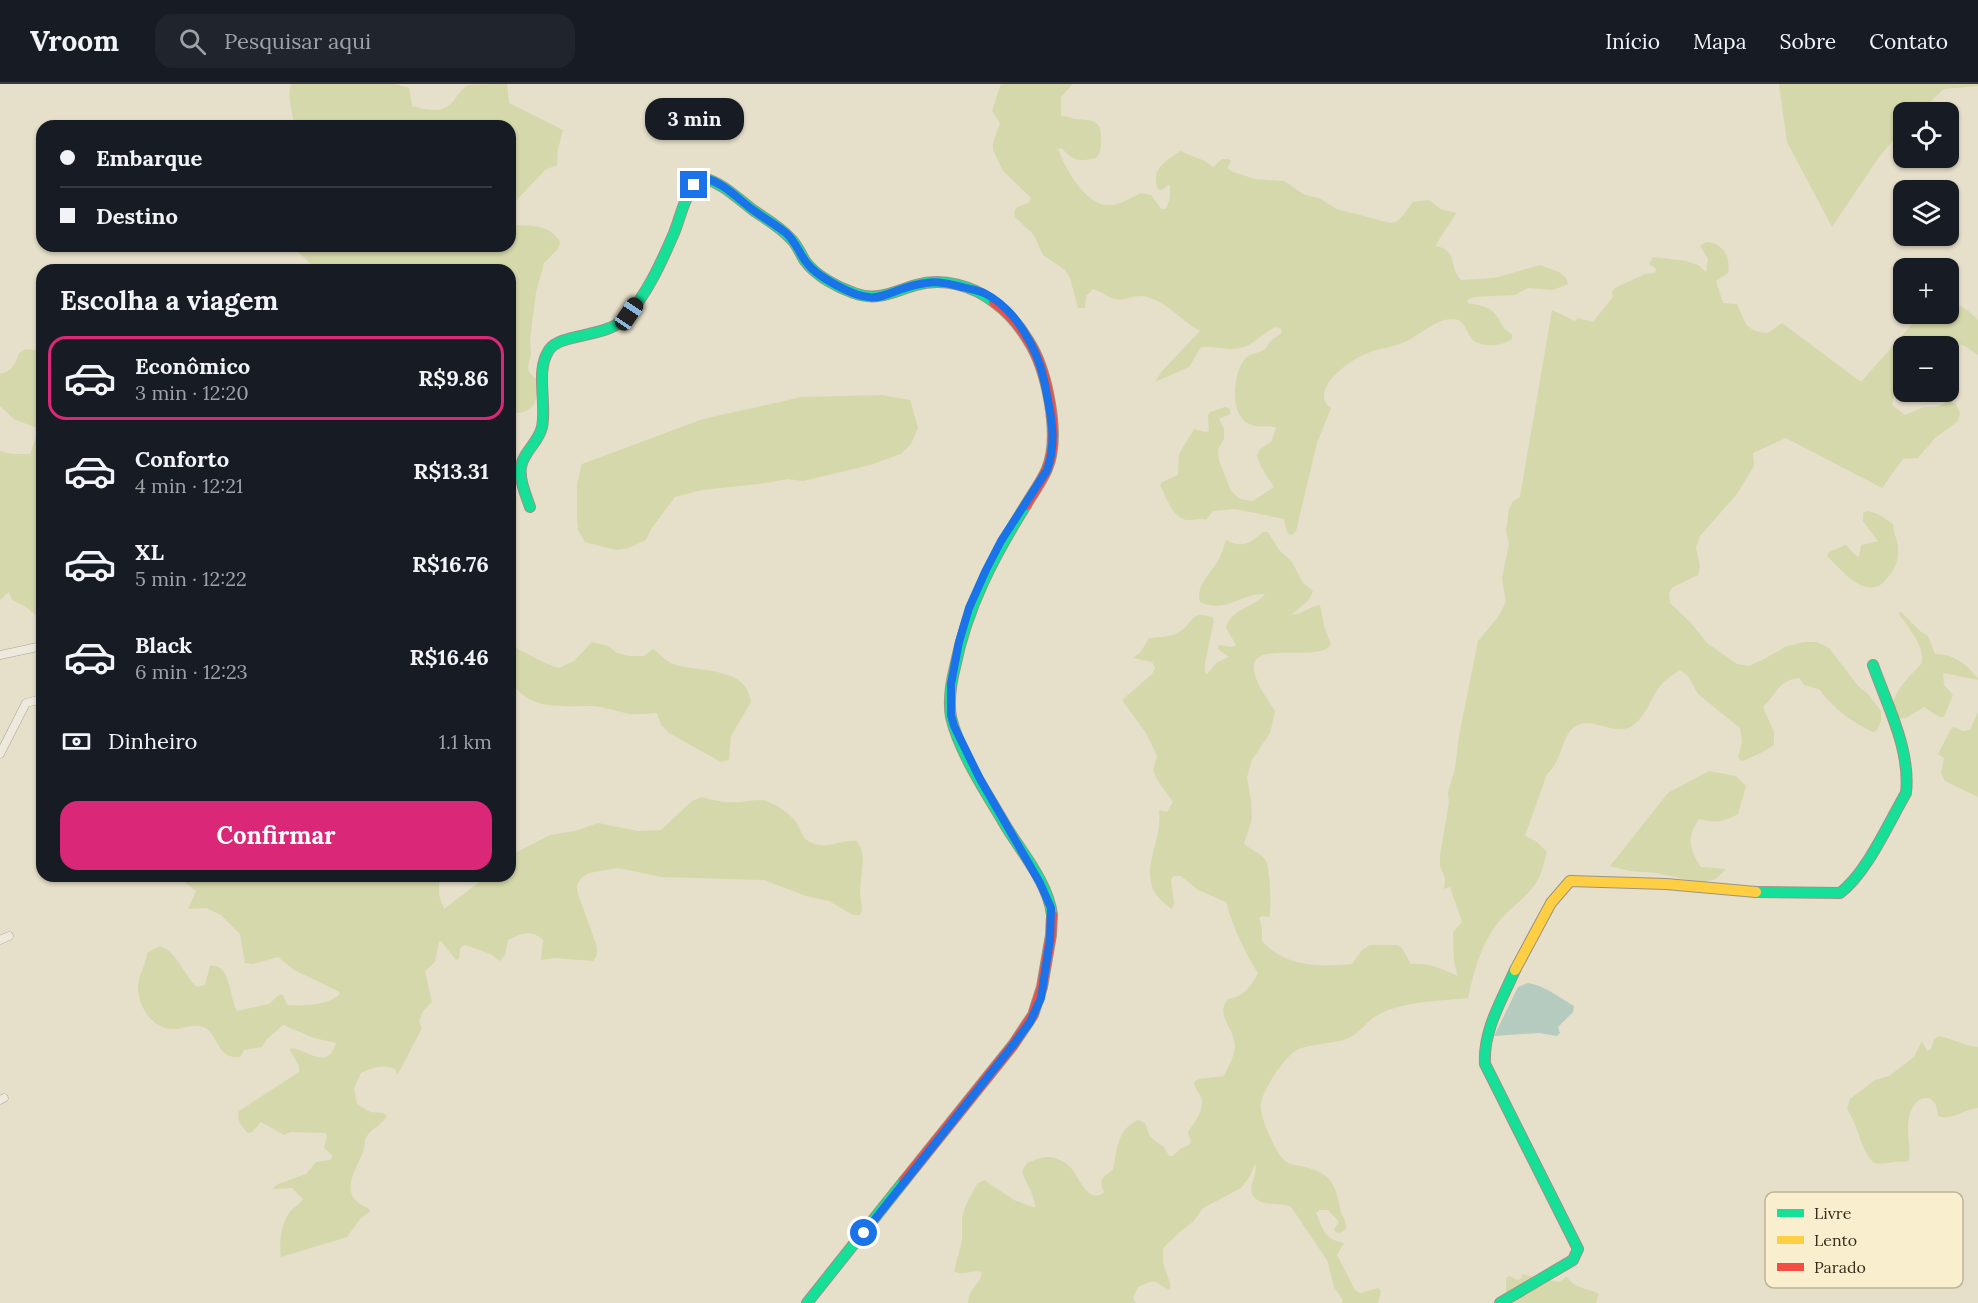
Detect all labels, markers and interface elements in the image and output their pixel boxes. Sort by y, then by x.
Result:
search box [155,14,575,68]
text: Vroom [30,23,119,59]
icon: search [176,25,209,58]
text: Pesquisar aqui [224,27,371,55]
text: Início [1605,28,1660,55]
text: Mapa [1693,28,1747,55]
text: Sobre [1780,28,1836,55]
text: Contato [1869,28,1948,55]
callout: 3 min [644,98,744,140]
map controls [1893,102,1959,402]
button: locate [1893,102,1959,168]
text: 3 min [667,106,722,131]
text: Embarque [96,144,202,172]
route end [680,171,707,198]
button: layers [1893,180,1959,246]
text: Destino [96,202,178,230]
button: + [1893,258,1959,324]
text: Escolha a viagem [60,283,278,317]
car [611,294,647,334]
button: − [1893,336,1959,402]
icon: car [63,351,117,405]
text: Econômico [135,352,250,380]
text: R$9.86 [418,364,489,392]
text: 3 min · 12:20 [135,380,249,405]
icon: car [63,444,117,498]
text: Conforto [135,445,229,473]
text: R$13.31 [413,457,489,485]
text: 4 min · 12:21 [135,473,243,498]
icon: car [63,537,117,591]
text: XL [135,538,164,566]
text: R$16.76 [412,550,489,578]
text: 5 min · 12:22 [135,566,247,591]
icon: car [63,630,117,684]
text: Black [135,631,192,659]
text: R$16.46 [410,643,489,671]
text: 6 min · 12:23 [135,659,248,684]
icon: cash [60,725,93,758]
text: Dinheiro [108,727,197,755]
text: 1.1 km [439,729,492,754]
button: Confirmar [60,801,492,870]
legend [1765,1192,1963,1288]
text: Livre [1814,1203,1852,1223]
route start [850,1219,877,1246]
text: Lento [1814,1230,1857,1250]
text: Parado [1814,1257,1866,1277]

